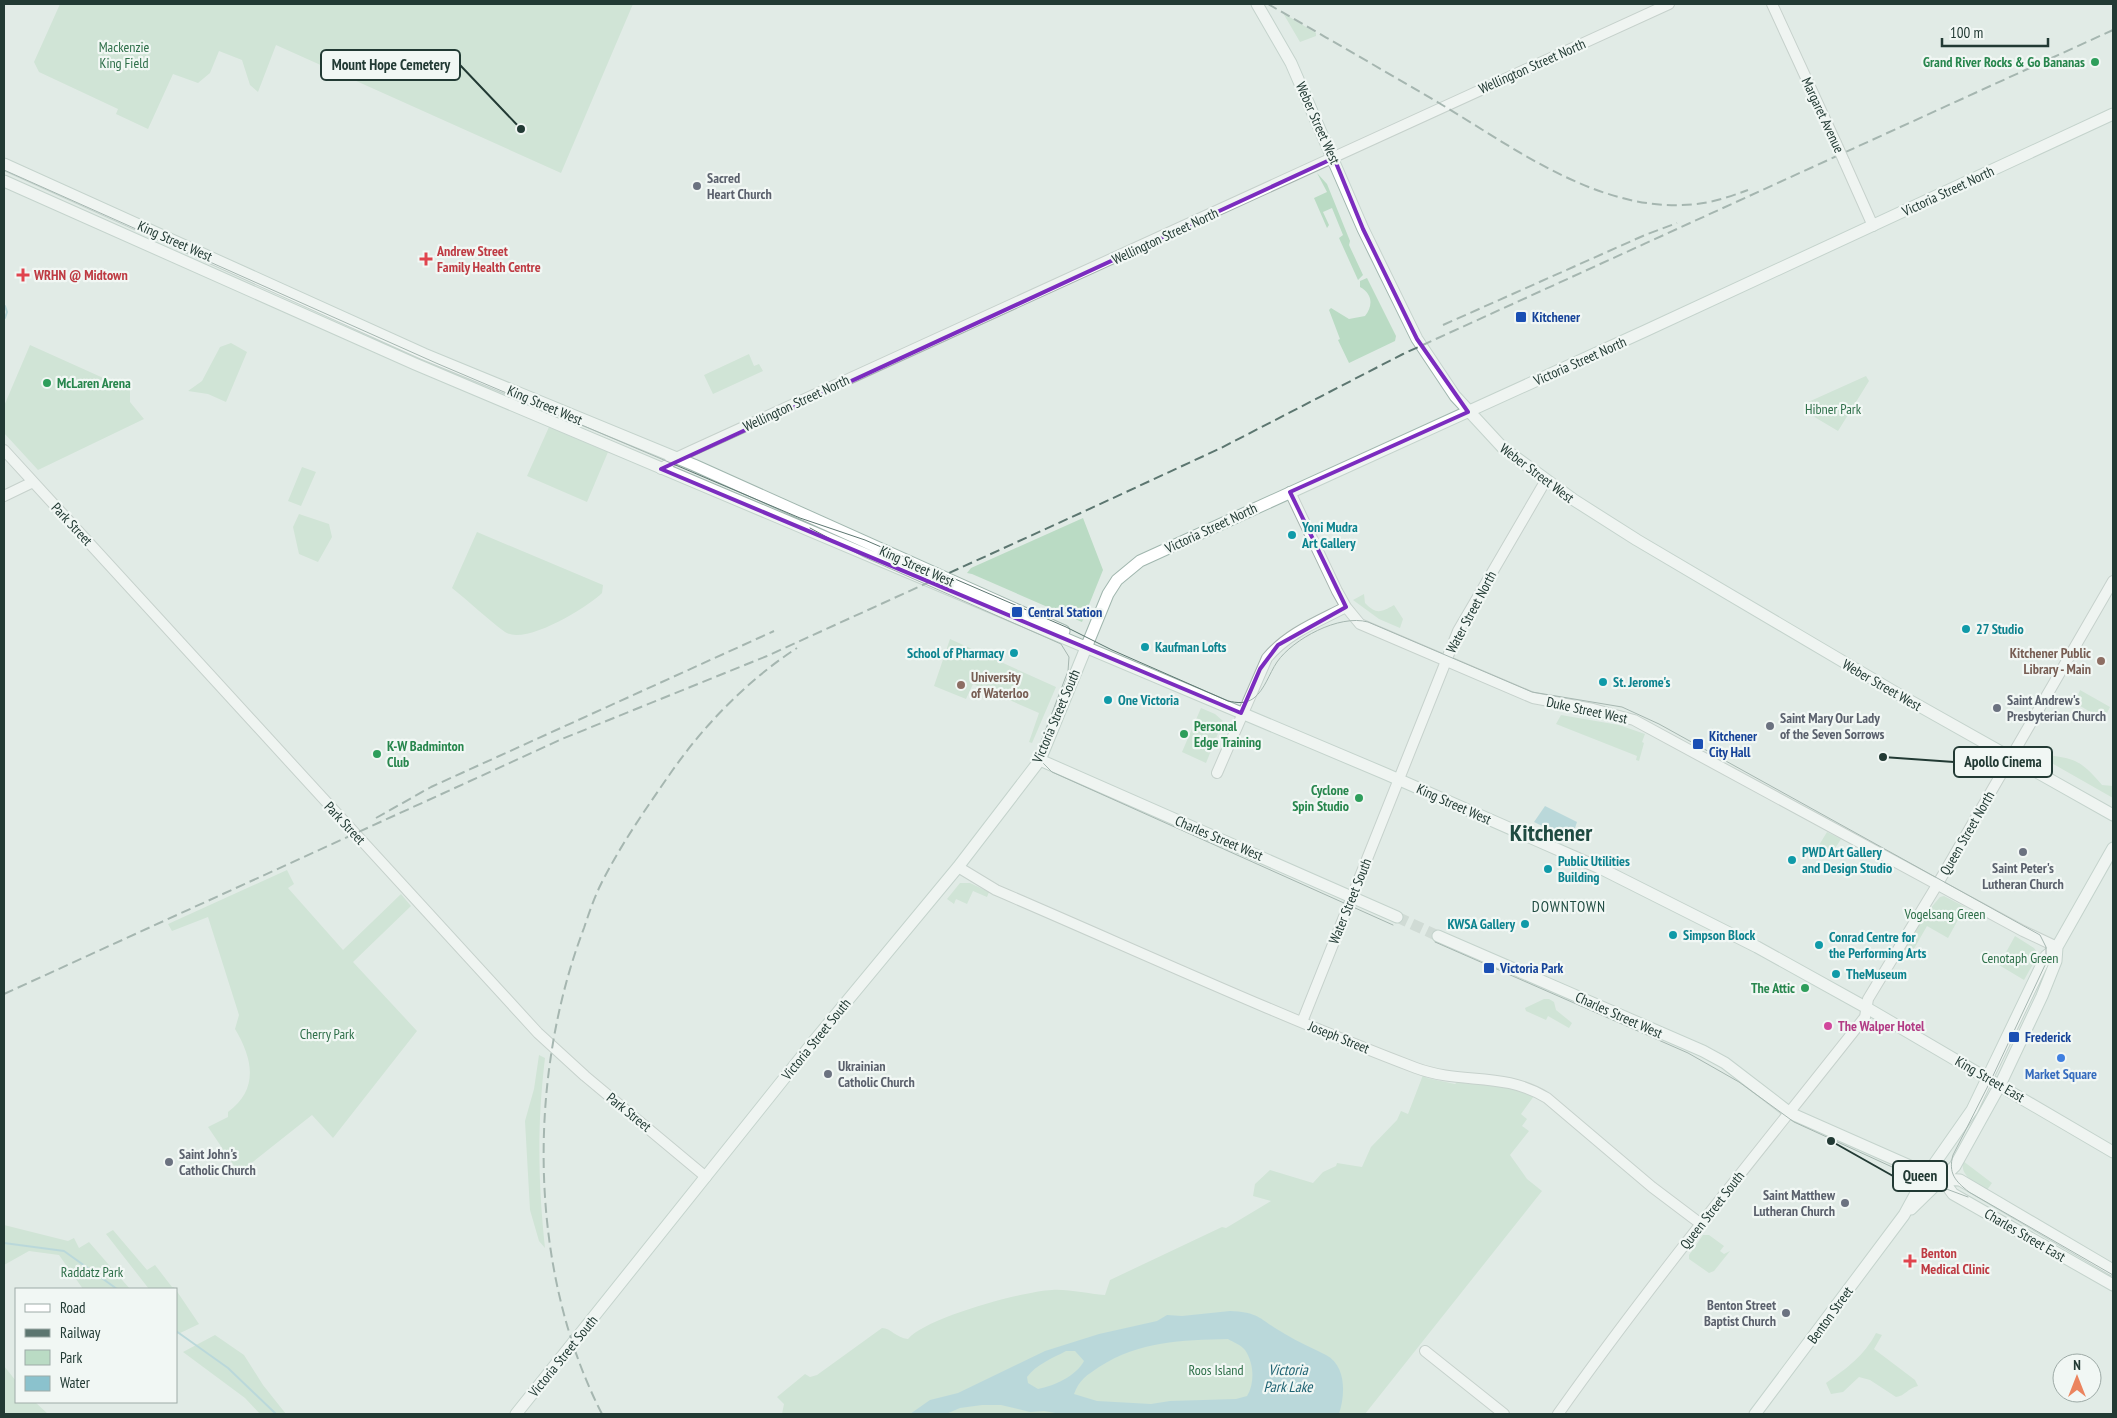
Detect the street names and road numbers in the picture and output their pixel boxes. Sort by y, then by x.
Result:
street label: Wellington Street North [1476,34,1588,98]
street label: Margaret Avenue [1798,74,1848,156]
street label: Weber Street West [1292,79,1344,167]
street label: Victoria Street North [1898,162,1997,221]
street label: Wellington Street North [1109,204,1221,268]
street label: King Street West [135,216,215,266]
street label: Victoria Street North [1530,333,1629,390]
street label: Wellington Street North [740,371,852,435]
street label: King Street West [505,381,586,429]
street label: Weber Street West [1496,439,1578,507]
street label: Park Street [48,499,97,549]
street label: Victoria Street North [1161,499,1260,558]
street label: King Street West [877,541,957,591]
street label: Water Street North [1442,568,1500,656]
street label: Weber Street West [1839,655,1925,715]
street label: Victoria Street South [1028,667,1084,766]
street label: Duke Street West [1545,693,1629,727]
street label: King Street West [1414,779,1494,829]
street label: Queen Street North [1936,788,1998,878]
street label: Park Street [321,798,370,848]
street label: Charles Street West [1172,811,1266,865]
street label: Water Street South [1325,855,1375,947]
street label: Charles Street West [1573,988,1666,1042]
street label: Victoria Street South [777,995,854,1084]
street label: Joseph Street [1305,1016,1372,1057]
street label: King Street East [1952,1052,2028,1106]
street label: Park Street [603,1089,655,1136]
street label: Queen Street South [1676,1167,1748,1253]
street label: Charles Street East [1981,1204,2069,1266]
street label: Benton Street [1803,1283,1857,1347]
street label: Victoria Street South [524,1312,601,1401]

